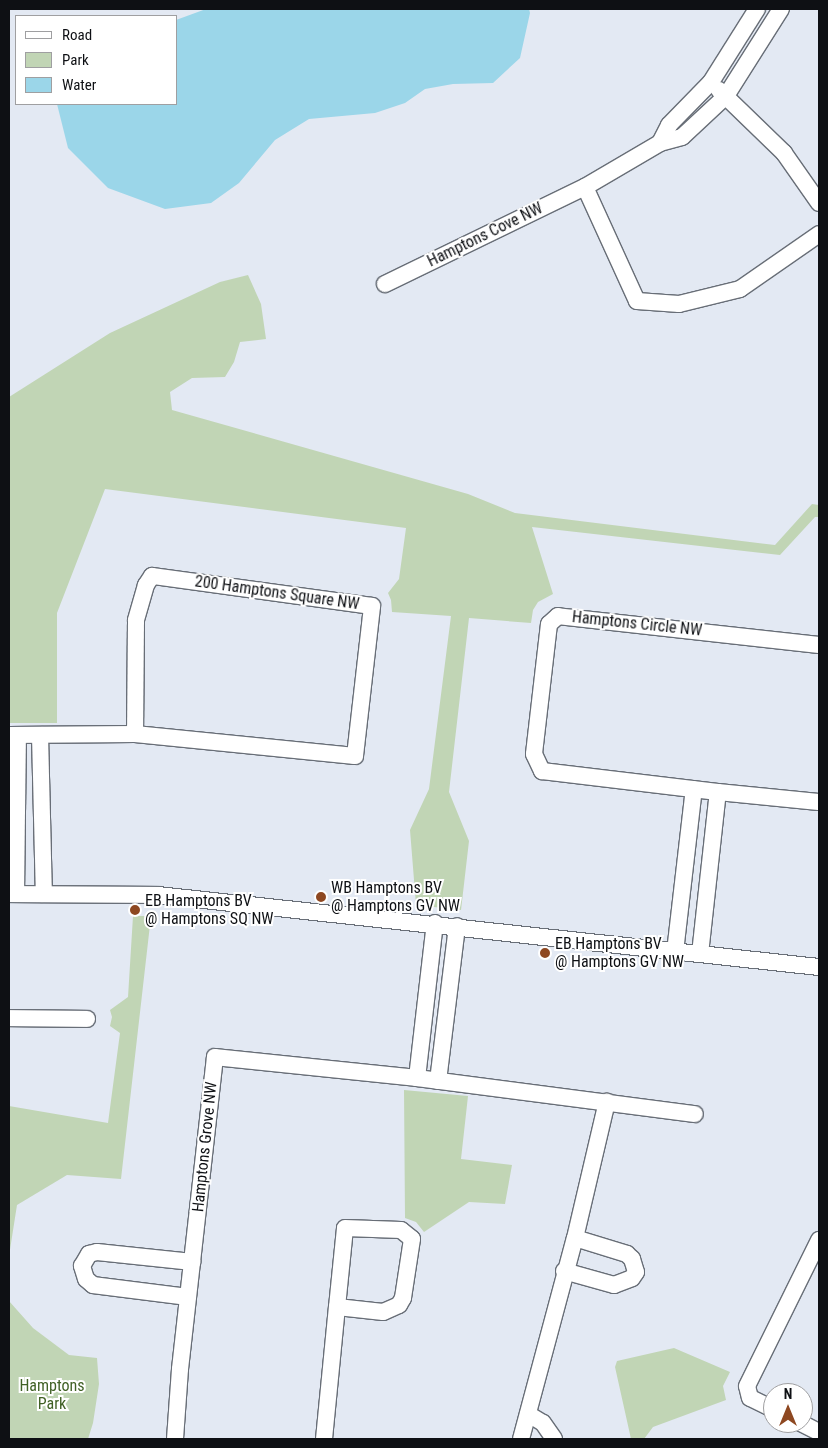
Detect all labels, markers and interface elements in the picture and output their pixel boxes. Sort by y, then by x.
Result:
legend [15,15,178,105]
text: Road [62,26,92,44]
text: Park [62,51,89,69]
text: Water [62,76,96,94]
street label: Hamptons Cove NW [424,199,546,271]
street label: 200 Hamptons Square NW [194,572,360,614]
street label: Hamptons Circle NW [571,608,703,640]
place label: WB Hamptons BV @ Hamptons GV NW [331,878,460,916]
place label: EB Hamptons BV @ Hamptons SQ NW [145,891,274,929]
marker: WB Hamptons BV @ Hamptons GV NW [315,891,327,903]
marker: EB Hamptons BV @ Hamptons SQ NW [129,904,141,916]
place label: EB Hamptons BV @ Hamptons GV NW [555,934,684,972]
marker: EB Hamptons BV @ Hamptons GV NW [539,947,551,959]
street label: Hamptons Grove NW [189,1081,221,1213]
park label: Hamptons Park [19,1376,85,1414]
north arrow [763,1383,813,1433]
text: N [784,1386,792,1402]

